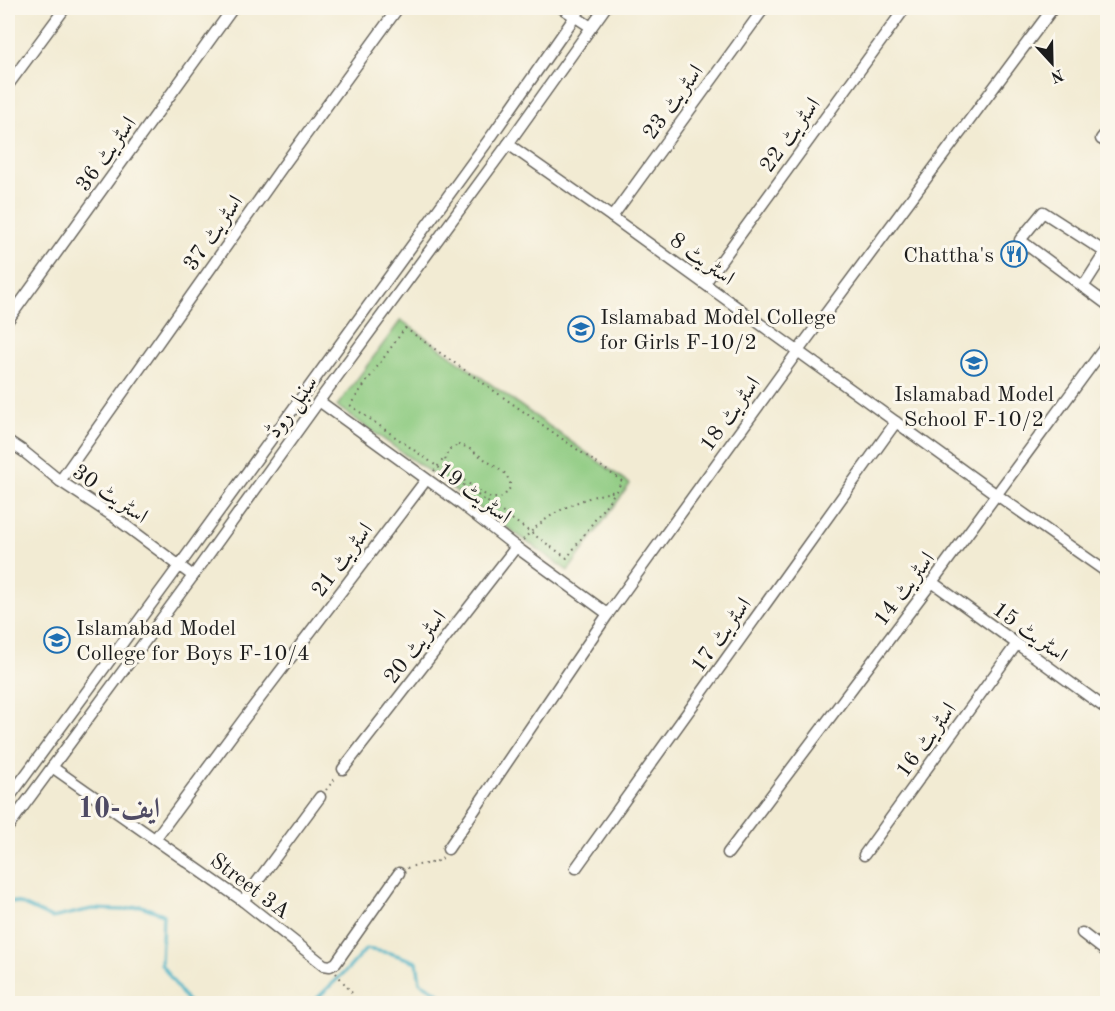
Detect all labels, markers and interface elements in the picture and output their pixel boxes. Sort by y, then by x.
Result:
north arrow [1022,33,1082,93]
street label: اسٹریٹ 23 [639,61,709,144]
text: N [1047,65,1066,85]
street label: اسٹریٹ 22 [756,94,826,177]
street label: اسٹریٹ 36 [72,113,142,196]
street label: اسٹریٹ 37 [180,191,248,275]
street label: اسٹریٹ 8 [665,229,738,291]
restaurant icon: Chattha's [999,239,1029,269]
place label: Chattha's [903,245,994,267]
place label: Islamabad Model College for Girls F-10/2 [600,307,836,354]
school or university icon: Islamabad Model College for Girls F-10/2 [566,314,596,344]
school or university icon: Islamabad Model School F-10/2 [959,348,989,378]
street label: سنبل روڈ [261,371,325,444]
street label: اسٹریٹ 18 [696,373,766,456]
place label: Islamabad Model School F-10/2 [894,384,1054,431]
street label: اسٹریٹ 19 [432,459,515,529]
street label: اسٹریٹ 30 [68,461,152,529]
street label: اسٹریٹ 21 [308,519,378,602]
street label: اسٹریٹ 14 [870,548,940,631]
street label: اسٹریٹ 17 [687,594,757,677]
street label: اسٹریٹ 15 [988,598,1071,668]
street label: اسٹریٹ 20 [380,606,452,689]
place label: Islamabad Model College for Boys F-10/4 [76,618,310,665]
school or university icon: Islamabad Model College for Boys F-10/4 [42,625,72,655]
street label: اسٹریٹ 16 [892,699,962,782]
district label: ایف-10 [78,796,160,825]
street label: Street 3A [206,850,294,924]

